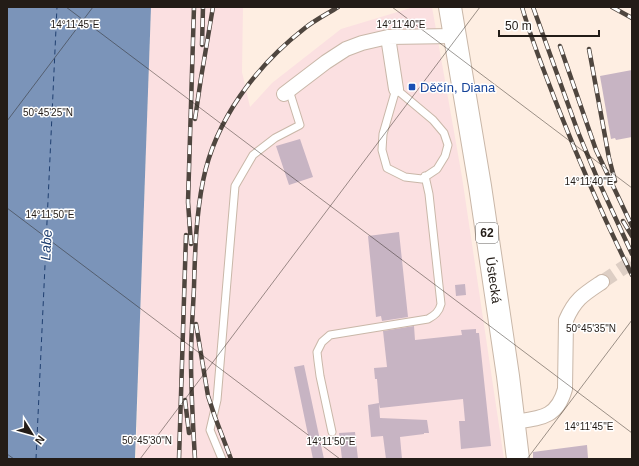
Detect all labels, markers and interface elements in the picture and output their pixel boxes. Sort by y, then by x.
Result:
scale bar [499,12,599,38]
text: 14°11'45"E [51,19,100,30]
text: 14°11'40"E [377,19,426,30]
text: 50 m [505,19,532,33]
place label: Děčín, Diana [420,80,496,95]
marker: Děčín, Diana [407,82,417,92]
text: 50°45'25"N [23,107,73,118]
text: 14°11'40"E [565,176,614,187]
text: 14°11'50"E [26,209,75,220]
road number: 62 [476,223,498,243]
water label: Labe [37,229,55,261]
street label: Ústecká [483,256,504,305]
text: 50°45'35"N [566,323,616,334]
north arrow [12,414,52,454]
text: 14°11'45"E [565,421,614,432]
text: N [33,433,47,447]
text: 50°45'30"N [122,435,172,446]
text: 14°11'50"E [307,436,356,447]

